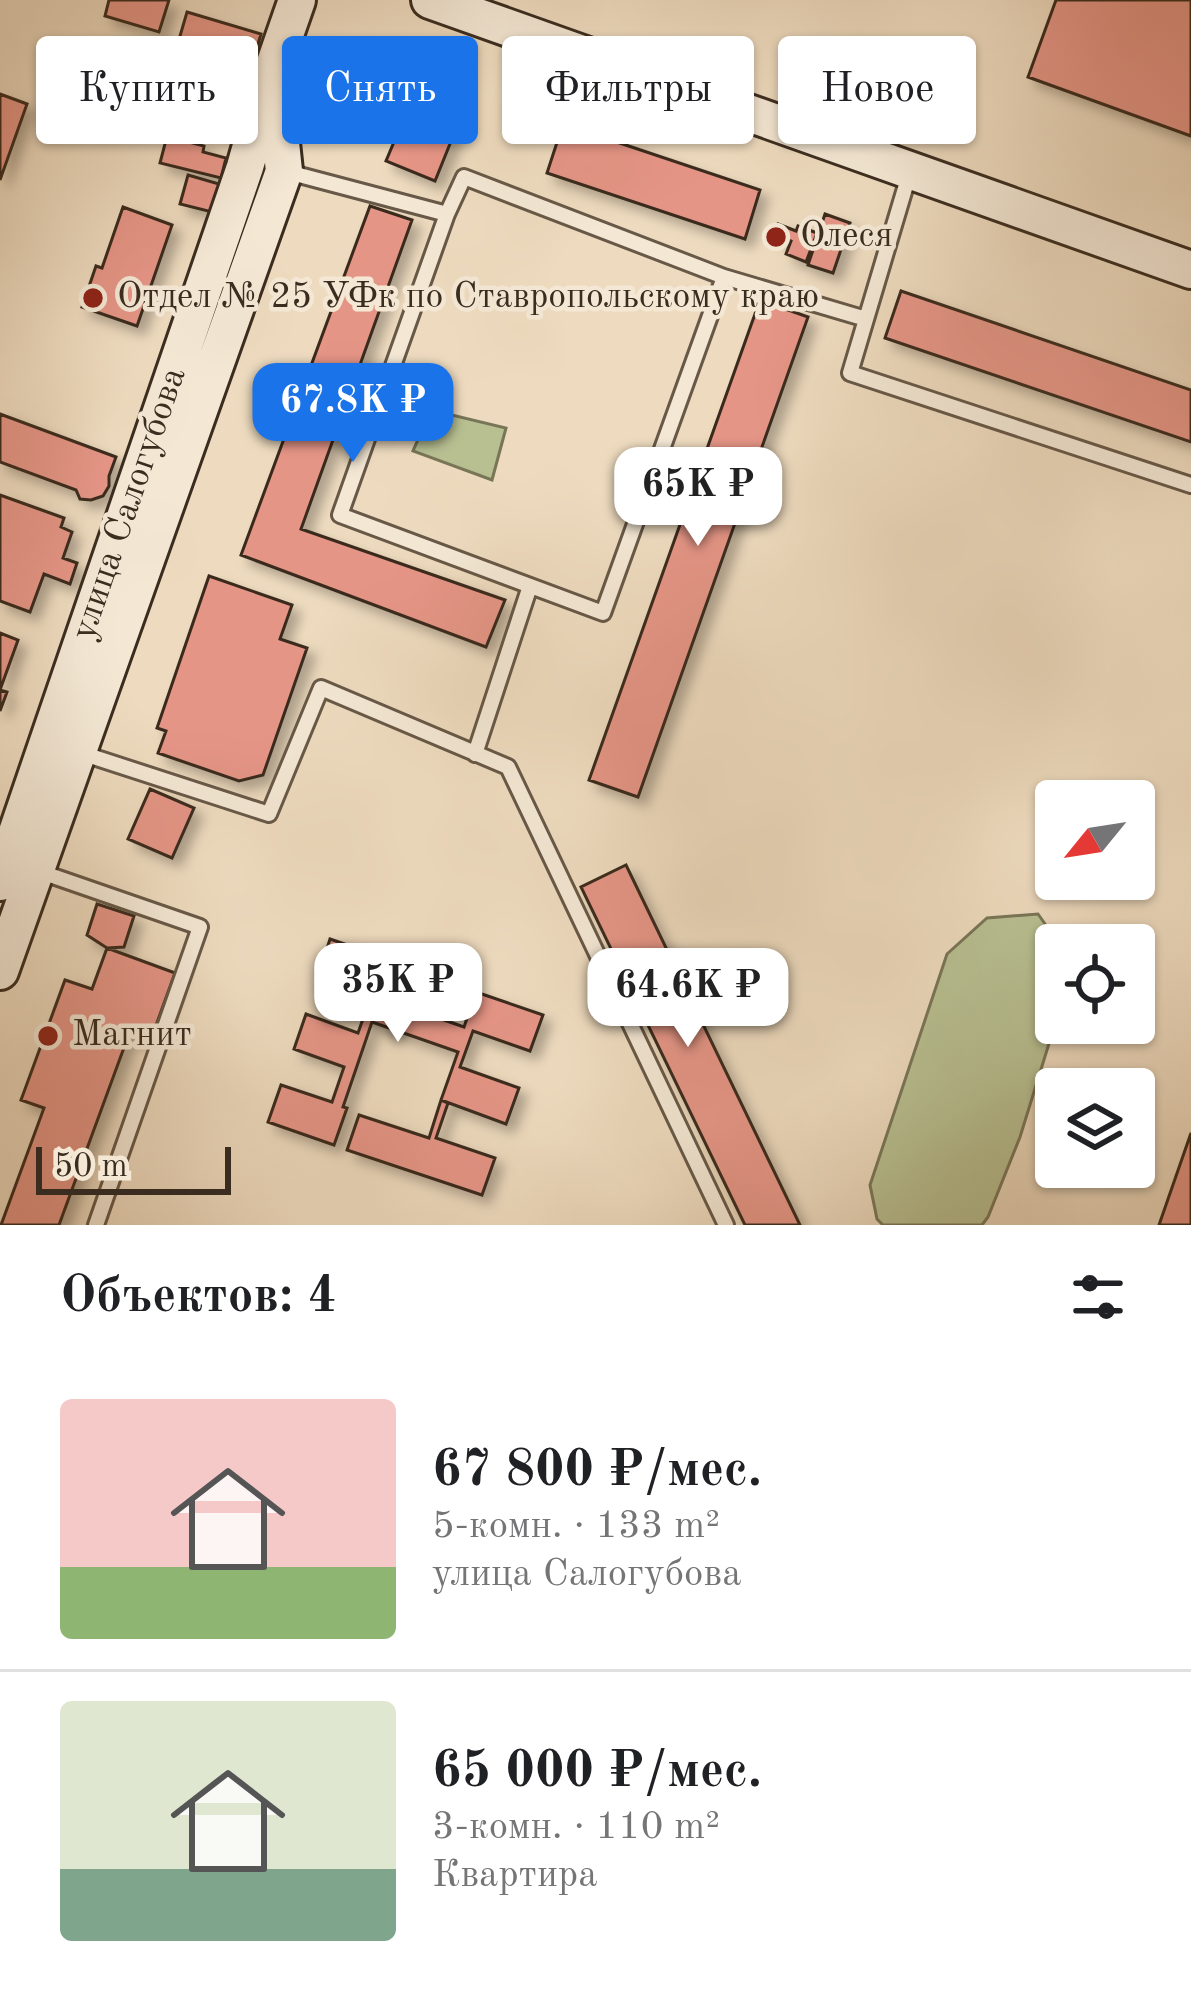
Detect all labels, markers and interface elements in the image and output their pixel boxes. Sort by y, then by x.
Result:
chip: Купить [36,36,258,144]
chip: Снять [282,36,478,144]
chip: Фильтры [502,36,754,144]
chip: Новое [778,36,976,144]
place label: Олеся [800,219,893,255]
marker: Олеся [763,224,789,250]
place label: Отдел № 25 УФк по Ставропольскому краю [117,280,819,316]
marker: Отдел № 25 УФк по Ставропольскому краю [80,285,106,311]
street label: улица Салогубова [66,363,194,645]
pin: 67.8K ₽ [242,363,464,465]
text: 67.8K ₽ [279,382,427,421]
pin: 65K ₽ [614,447,782,549]
text: 65K ₽ [641,466,755,505]
north arrow [1035,780,1155,900]
map controls [1035,780,1155,1188]
button: locate [1035,924,1155,1044]
pin: 35K ₽ [314,943,482,1045]
pin: 64.6K ₽ [577,948,799,1050]
text: 35K ₽ [341,962,455,1001]
text: 64.6K ₽ [614,967,762,1006]
place label: Магнит [72,1018,192,1054]
marker: Магнит [35,1023,61,1049]
button: layers [1035,1068,1155,1188]
scale bar [36,1141,231,1194]
text: 50 m [54,1151,128,1184]
icon: filters [1065,1264,1131,1330]
text: Объектов: 4 [60,1272,337,1323]
text: 67 800 ₽/мес. [432,1446,762,1497]
icon: home [156,1447,300,1591]
text: 5-комн. · 133 m² [432,1507,720,1546]
text: улица Салогубова [432,1555,741,1594]
text: 65 000 ₽/мес. [432,1747,762,1798]
icon: home [156,1749,300,1893]
text: 3-комн. · 110 m² [432,1808,720,1847]
text: Квартира [432,1856,597,1895]

